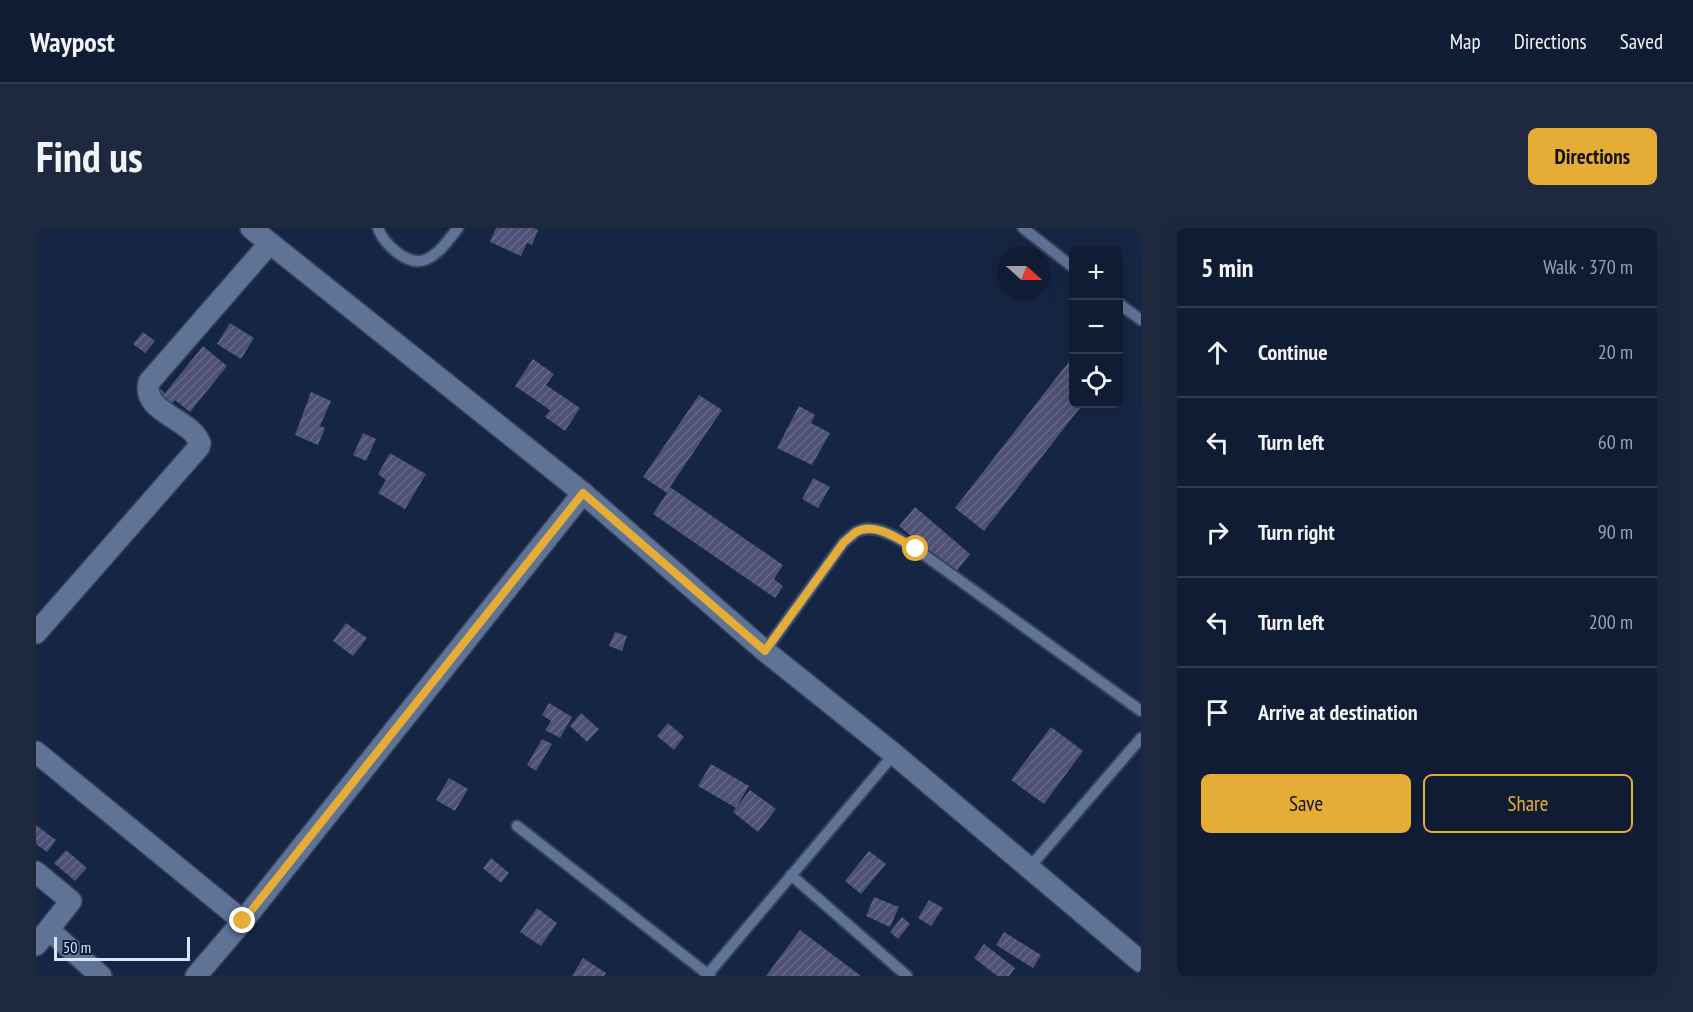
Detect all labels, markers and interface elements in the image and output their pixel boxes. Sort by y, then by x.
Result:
text: Waypost [30,23,115,60]
text: Map [1450,28,1481,55]
text: Directions [1514,28,1587,55]
text: Saved [1620,28,1663,55]
button: Directions [1528,128,1657,185]
text: Find us [36,129,143,184]
north arrow [997,246,1051,300]
map controls [1069,246,1123,408]
button: + [1069,246,1123,300]
text: 5 min [1201,251,1254,284]
text: Walk · 370 m [1543,254,1633,280]
button: − [1069,300,1123,354]
icon: ahead [1201,336,1234,369]
text: Continue [1258,338,1328,366]
text: 20 m [1598,339,1633,365]
button: locate [1069,354,1123,408]
icon: left [1201,426,1234,459]
text: Turn left [1258,428,1324,456]
text: 60 m [1598,429,1633,455]
icon: right [1201,516,1234,549]
text: Turn right [1258,518,1335,546]
text: 90 m [1598,519,1633,545]
route start [902,535,928,561]
icon: left [1201,606,1234,639]
text: Turn left [1258,608,1324,636]
text: 200 m [1589,609,1633,635]
icon: arrive [1201,696,1234,729]
text: Arrive at destination [1258,698,1418,726]
button: Save [1201,774,1411,833]
button: Share [1423,774,1633,833]
route end [229,907,255,933]
scale bar [54,934,190,962]
text: 50 m [63,937,91,957]

